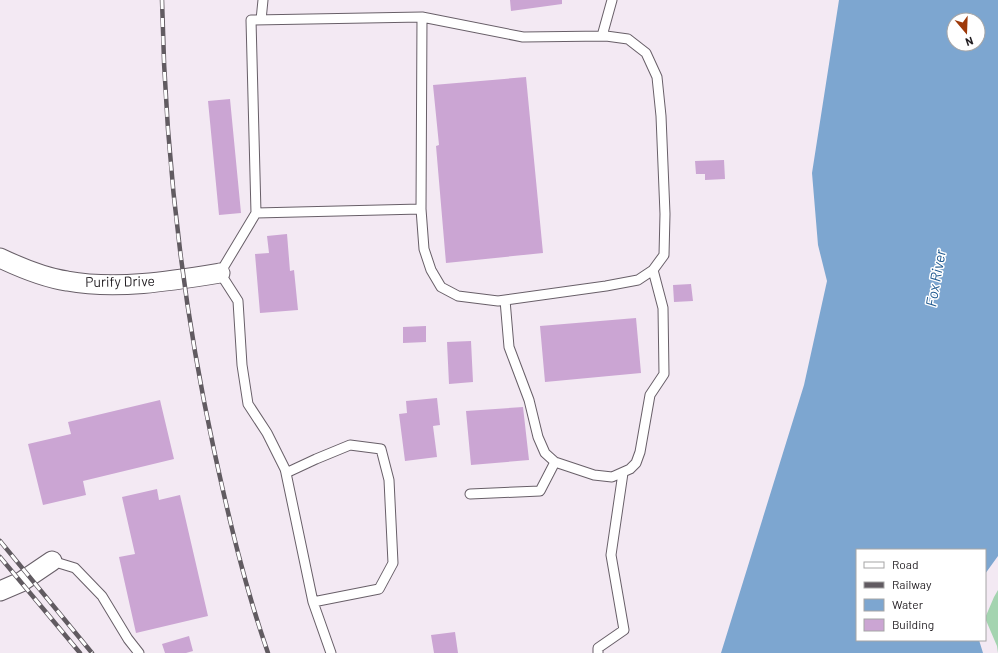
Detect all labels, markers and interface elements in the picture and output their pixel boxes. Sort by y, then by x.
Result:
north arrow [946,12,986,52]
text: N [964,35,975,49]
water label: Fox River [921,247,949,308]
street label: Purify Drive [85,272,155,290]
legend [856,549,986,641]
text: Road [892,557,919,571]
text: Railway [892,577,932,591]
text: Water [892,597,924,611]
text: Building [892,617,934,631]

